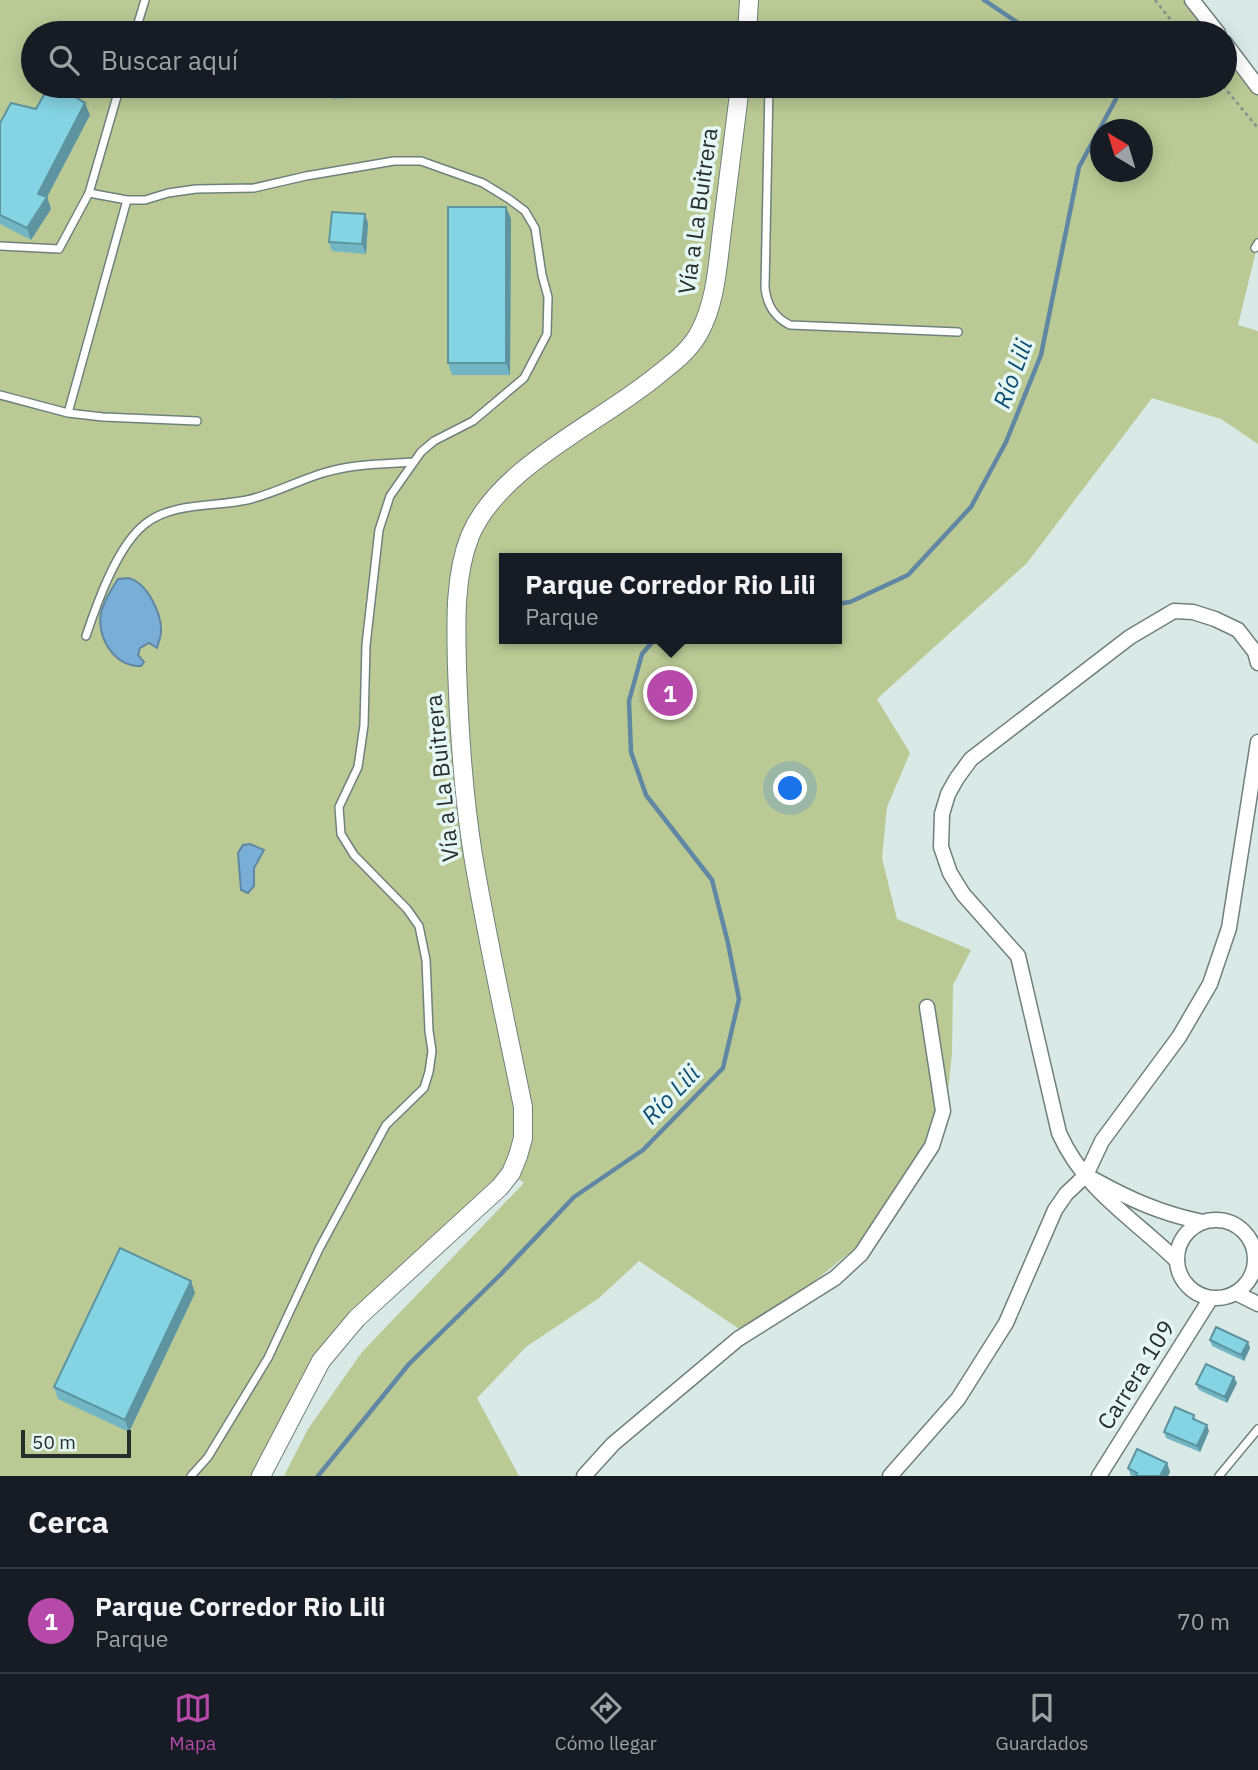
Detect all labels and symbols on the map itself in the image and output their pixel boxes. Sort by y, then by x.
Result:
north arrow [1090,119,1153,182]
street label: Vía a La Buitrera [670,126,724,296]
water label: Río Lili [985,334,1039,412]
pin: 1 [647,667,693,719]
street label: Vía a La Buitrera [417,693,465,863]
your location [773,771,807,805]
water label: Río Lili [634,1057,707,1131]
street label: Carrera 109 [1090,1314,1181,1435]
scale bar [21,1427,131,1459]

